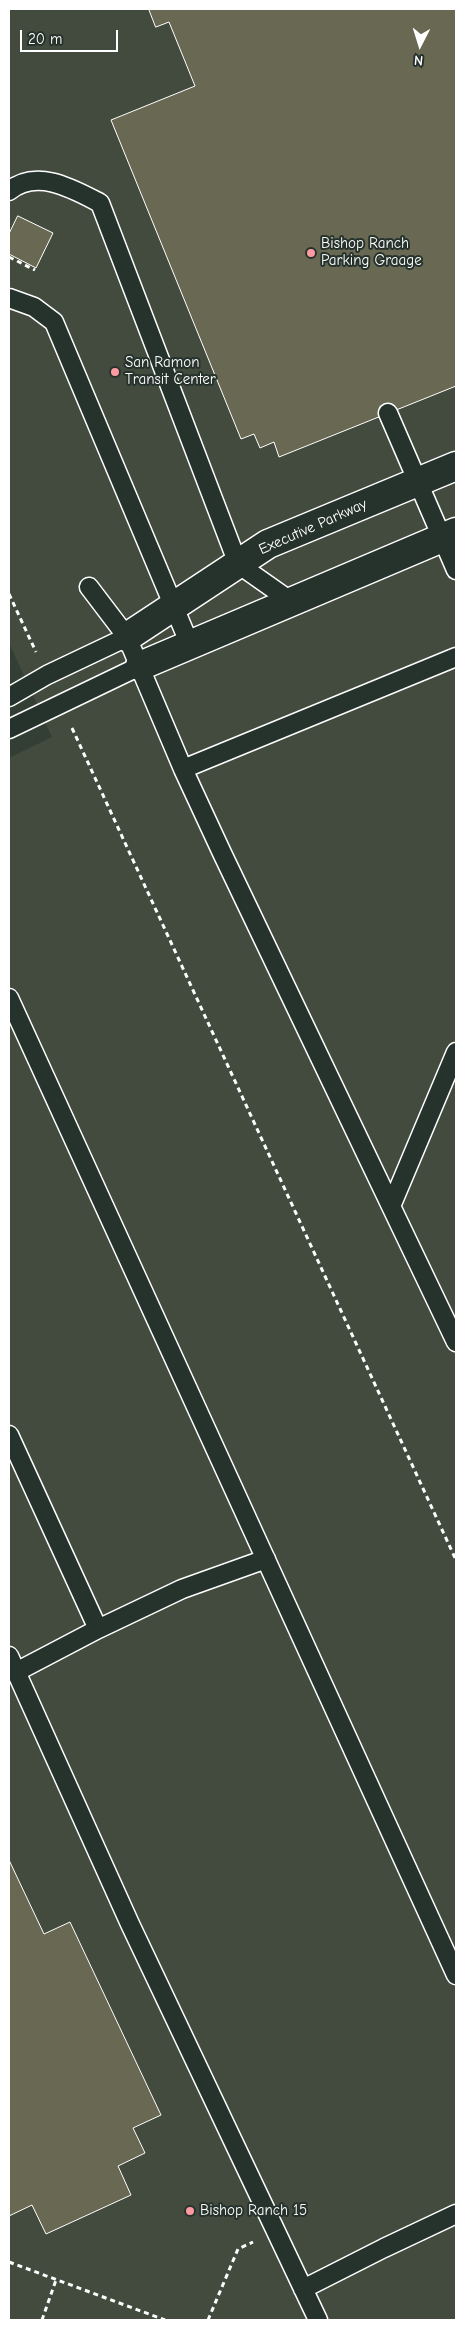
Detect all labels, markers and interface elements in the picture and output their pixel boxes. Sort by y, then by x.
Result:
scale bar [22,20,120,52]
north arrow [395,20,445,70]
text: 20 m [28,30,62,48]
text: N [413,52,424,69]
place label: Bishop Ranch Parking Graage [321,235,422,270]
marker: Bishop Ranch Parking Graage [305,247,317,259]
place label: San Ramon Transit Center [125,354,216,389]
marker: San Ramon Transit Center [109,366,121,378]
street label: Executive Parkway [256,495,370,559]
place label: Bishop Ranch 15 [200,2202,307,2220]
marker: Bishop Ranch 15 [184,2205,196,2217]

